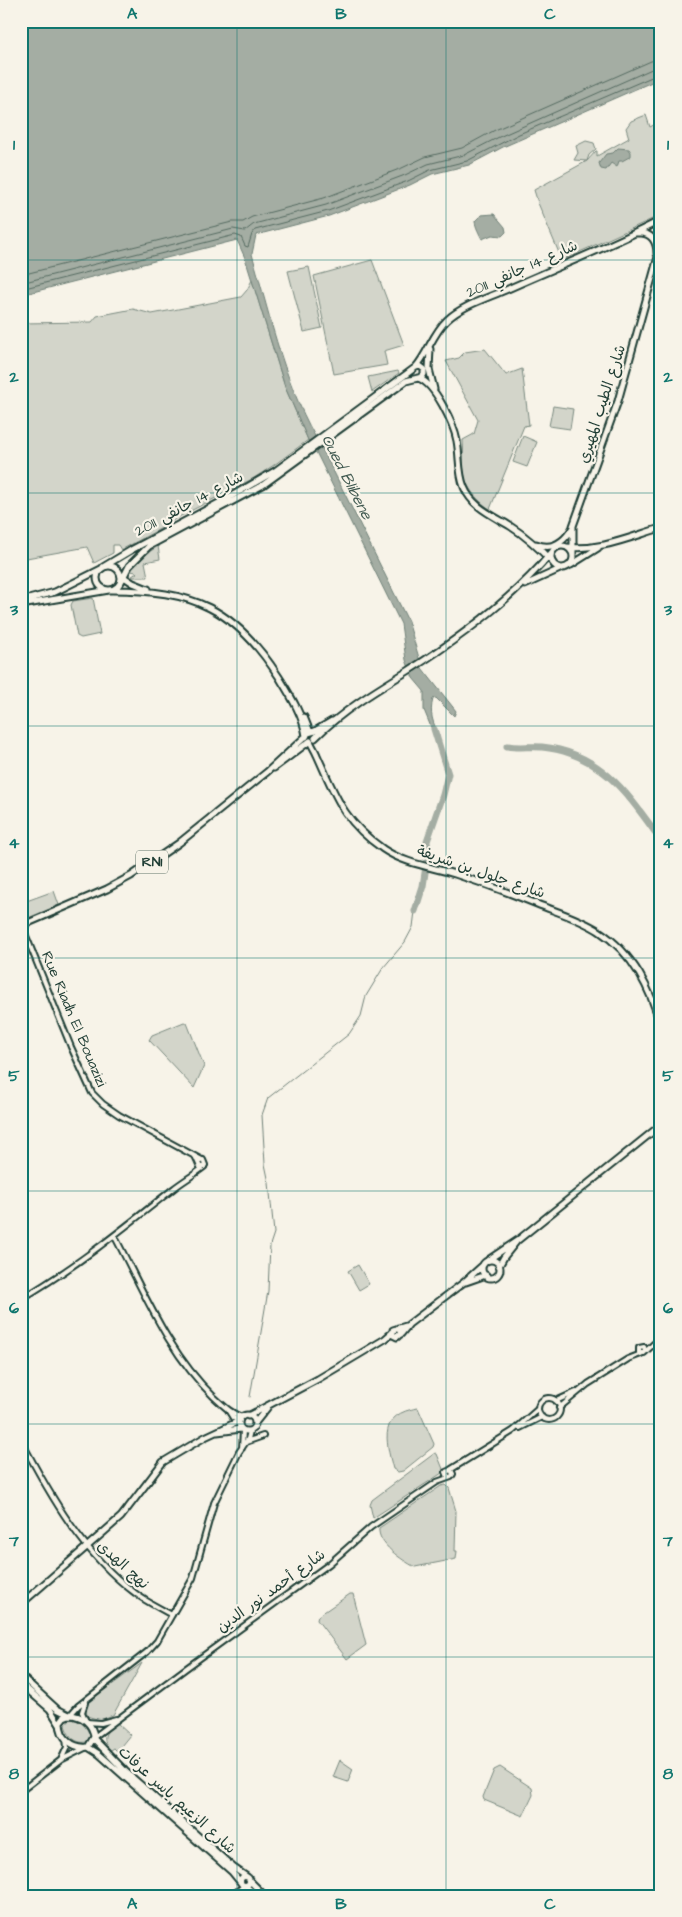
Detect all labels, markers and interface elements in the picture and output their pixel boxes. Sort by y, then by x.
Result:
text: A [127,3,138,25]
text: B [335,3,347,25]
text: C [544,3,556,25]
text: 1 [13,134,16,156]
text: 1 [667,134,670,156]
street label: شارع 14 جانفي 2011 [463,235,582,305]
street label: شارع الطيب المهيري [573,342,631,466]
text: 2 [8,366,19,388]
text: 2 [662,366,673,388]
water label: Oued Blibene [316,431,378,524]
street label: شارع 14 جانفي 2011 [131,467,248,543]
text: 3 [9,599,19,621]
text: 3 [663,599,673,621]
text: 4 [9,832,20,854]
text: 4 [663,832,674,854]
street label: شارع جلول بن شريفة [414,840,548,904]
road number: RN1 [136,850,168,874]
street label: Rue Riadh El Bouazizi [36,948,112,1091]
text: 5 [8,1065,20,1087]
text: 5 [662,1065,674,1087]
text: 6 [9,1297,19,1319]
text: 6 [663,1297,673,1319]
text: 7 [8,1530,19,1552]
text: 7 [662,1530,673,1552]
street label: نهج الهدى [92,1536,154,1594]
street label: شارع أحمد نور الدين [212,1544,330,1638]
street label: شارع الزعيم ياسر عرفات [114,1741,240,1859]
text: 8 [9,1763,20,1785]
text: 8 [663,1763,674,1785]
text: A [127,1893,138,1915]
text: B [335,1893,347,1915]
text: C [544,1893,556,1915]

